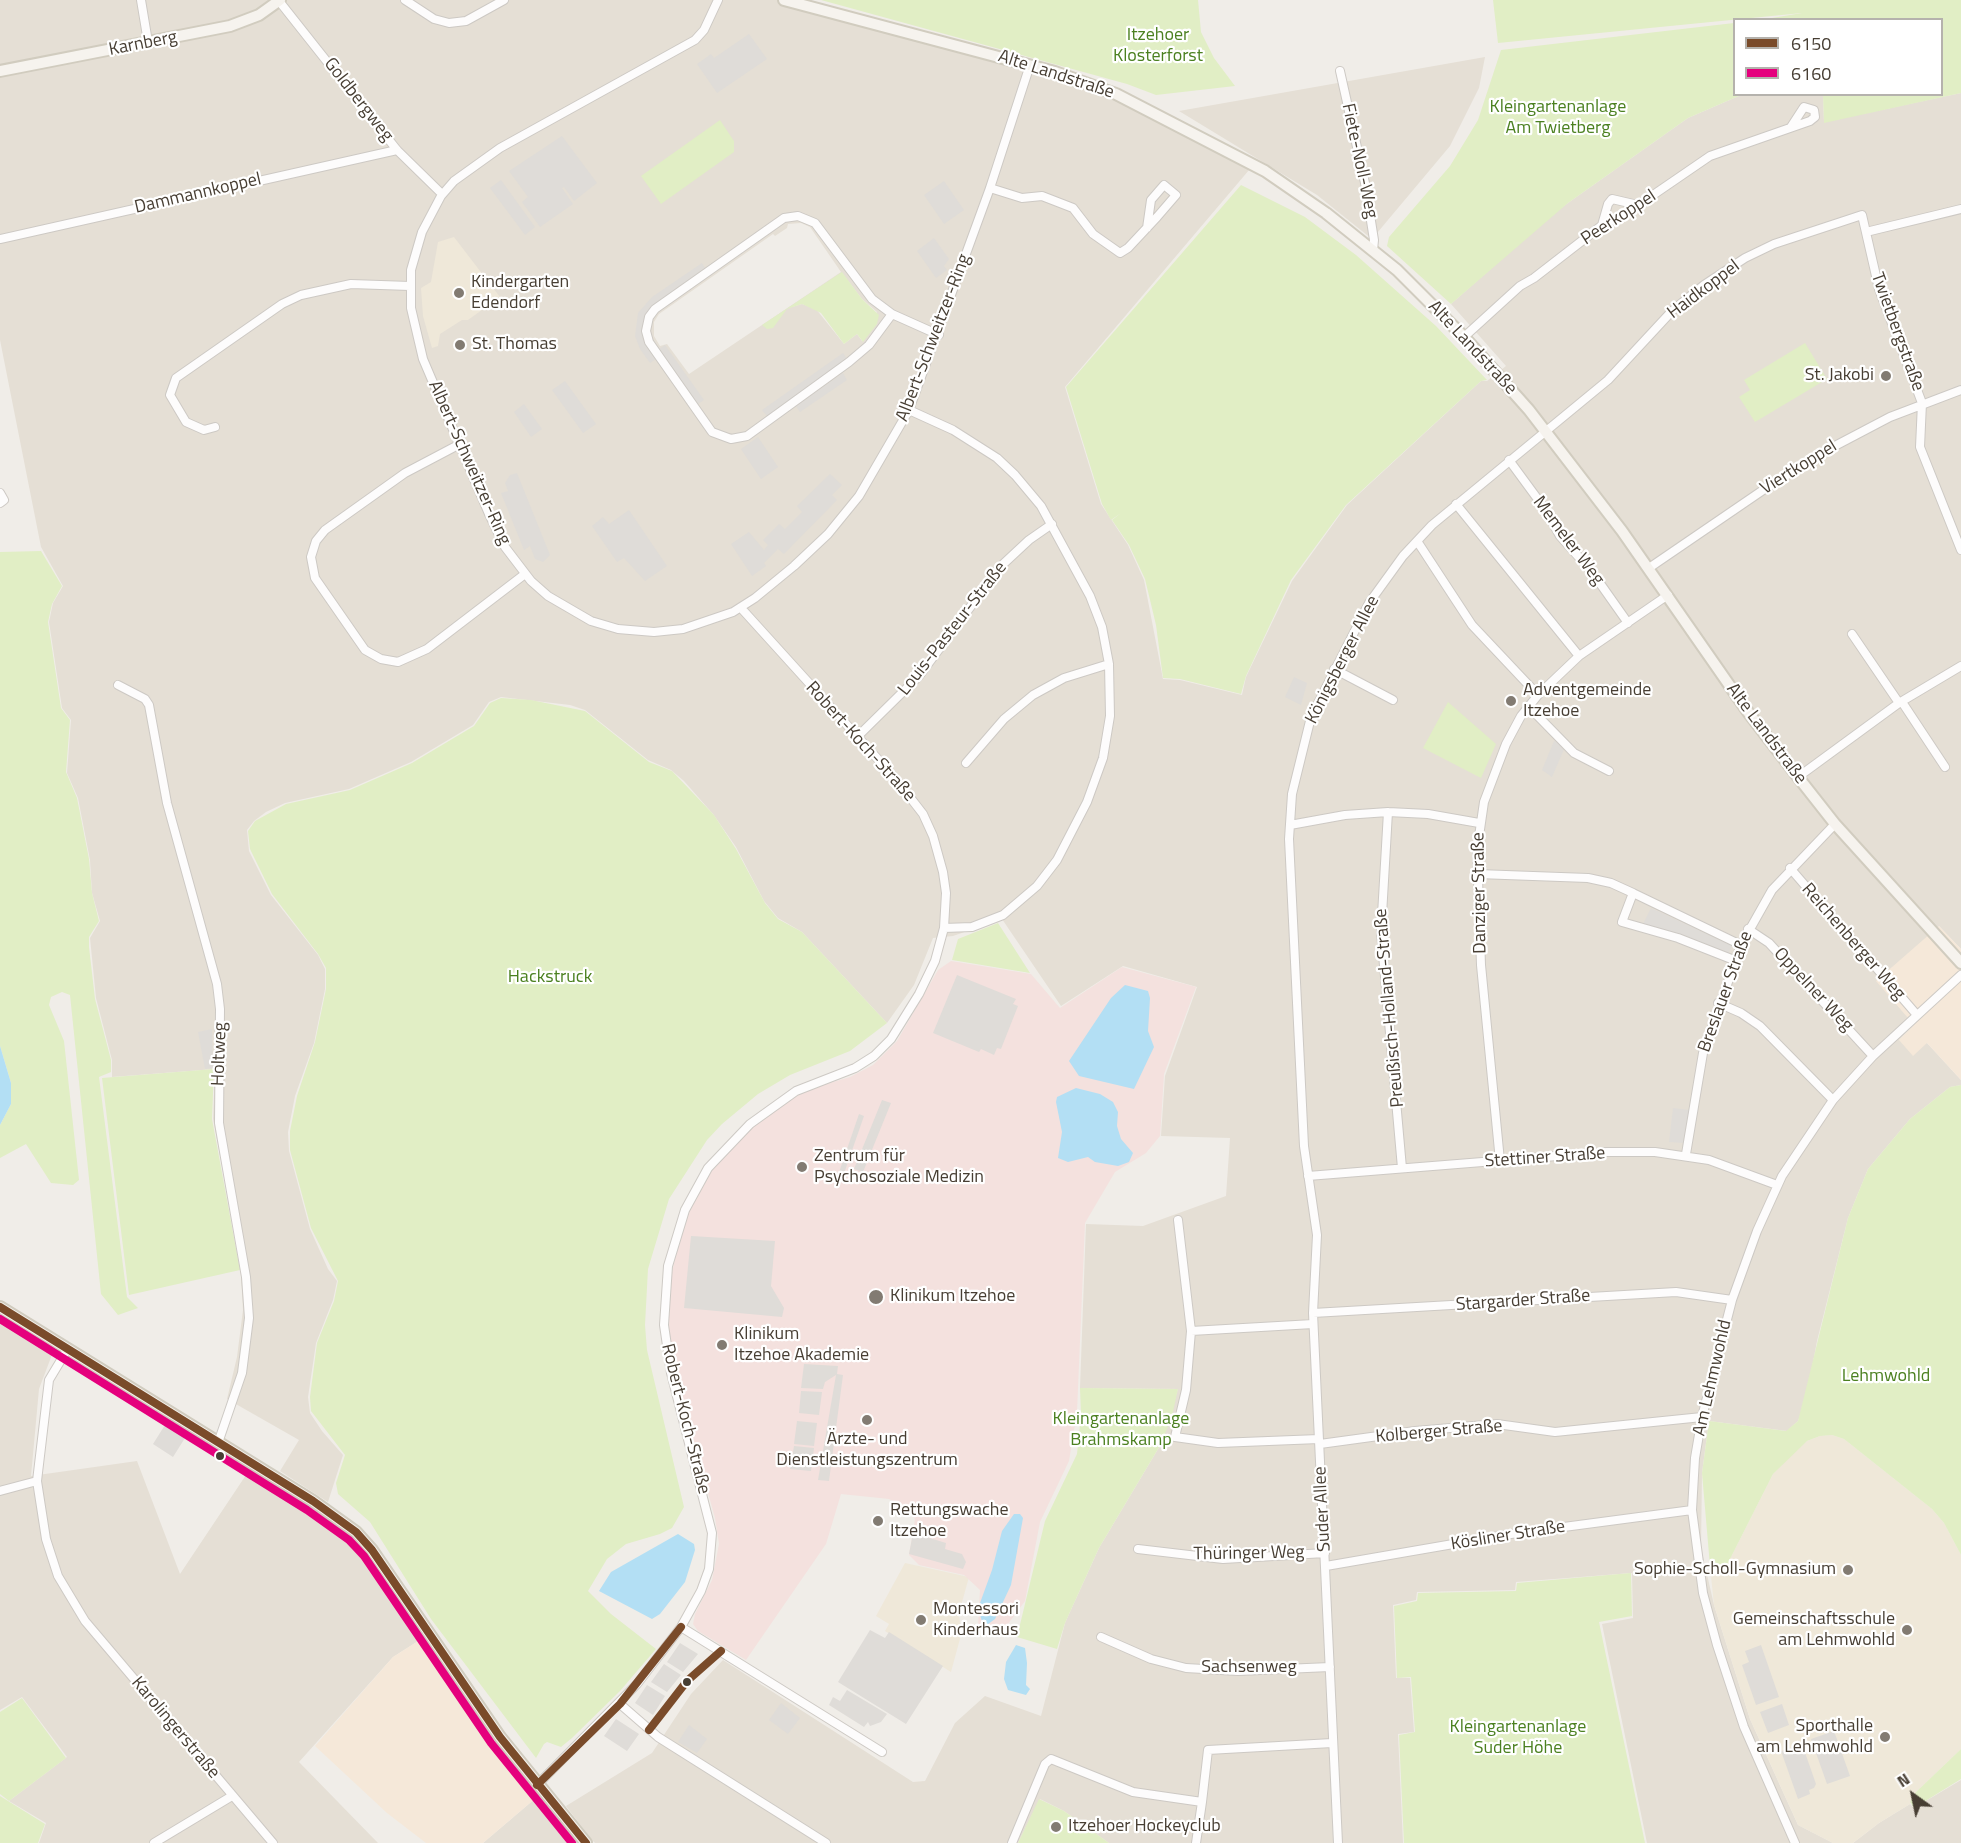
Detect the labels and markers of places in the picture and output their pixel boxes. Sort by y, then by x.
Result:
place label: Kindergarten Edendorf [471,272,569,314]
marker: Kindergarten Edendorf [452,286,466,300]
place label: St. Thomas [472,334,557,356]
marker: St. Thomas [453,338,467,352]
place label: St. Jakobi [1805,365,1874,387]
marker: St. Jakobi [1879,369,1893,383]
place label: Adventgemeinde Itzehoe [1523,680,1651,722]
marker: Adventgemeinde Itzehoe [1504,694,1518,708]
place label: Zentrum für Psychosoziale Medizin [814,1146,984,1188]
marker: Zentrum für Psychosoziale Medizin [795,1160,809,1174]
place label: Klinikum Itzehoe [890,1286,1015,1308]
marker: Klinikum Itzehoe [867,1288,885,1306]
place label: Klinikum Itzehoe Akademie [734,1324,869,1366]
marker: Klinikum Itzehoe Akademie [715,1338,729,1352]
marker: Ärzte- und Dienstleistungszentrum [860,1413,874,1427]
place label: Ärzte- und Dienstleistungszentrum [776,1429,958,1472]
unlabelled marker [214,1450,226,1462]
place label: Rettungswache Itzehoe [890,1500,1009,1543]
marker: Rettungswache Itzehoe [871,1514,885,1528]
place label: Sophie-Scholl-Gymnasium [1634,1559,1836,1581]
marker: Sophie-Scholl-Gymnasium [1841,1563,1855,1577]
place label: Montessori Kinderhaus [933,1599,1019,1642]
place label: Gemeinschaftsschule am Lehmwohld [1733,1609,1895,1652]
marker: Montessori Kinderhaus [914,1613,928,1627]
marker: Gemeinschaftsschule am Lehmwohld [1900,1623,1914,1637]
unlabelled marker [681,1676,693,1688]
place label: Sporthalle am Lehmwohld [1756,1716,1873,1758]
marker: Sporthalle am Lehmwohld [1878,1730,1892,1744]
place label: Itzehoer Hockeyclub [1068,1816,1221,1838]
marker: Itzehoer Hockeyclub [1049,1820,1063,1834]

